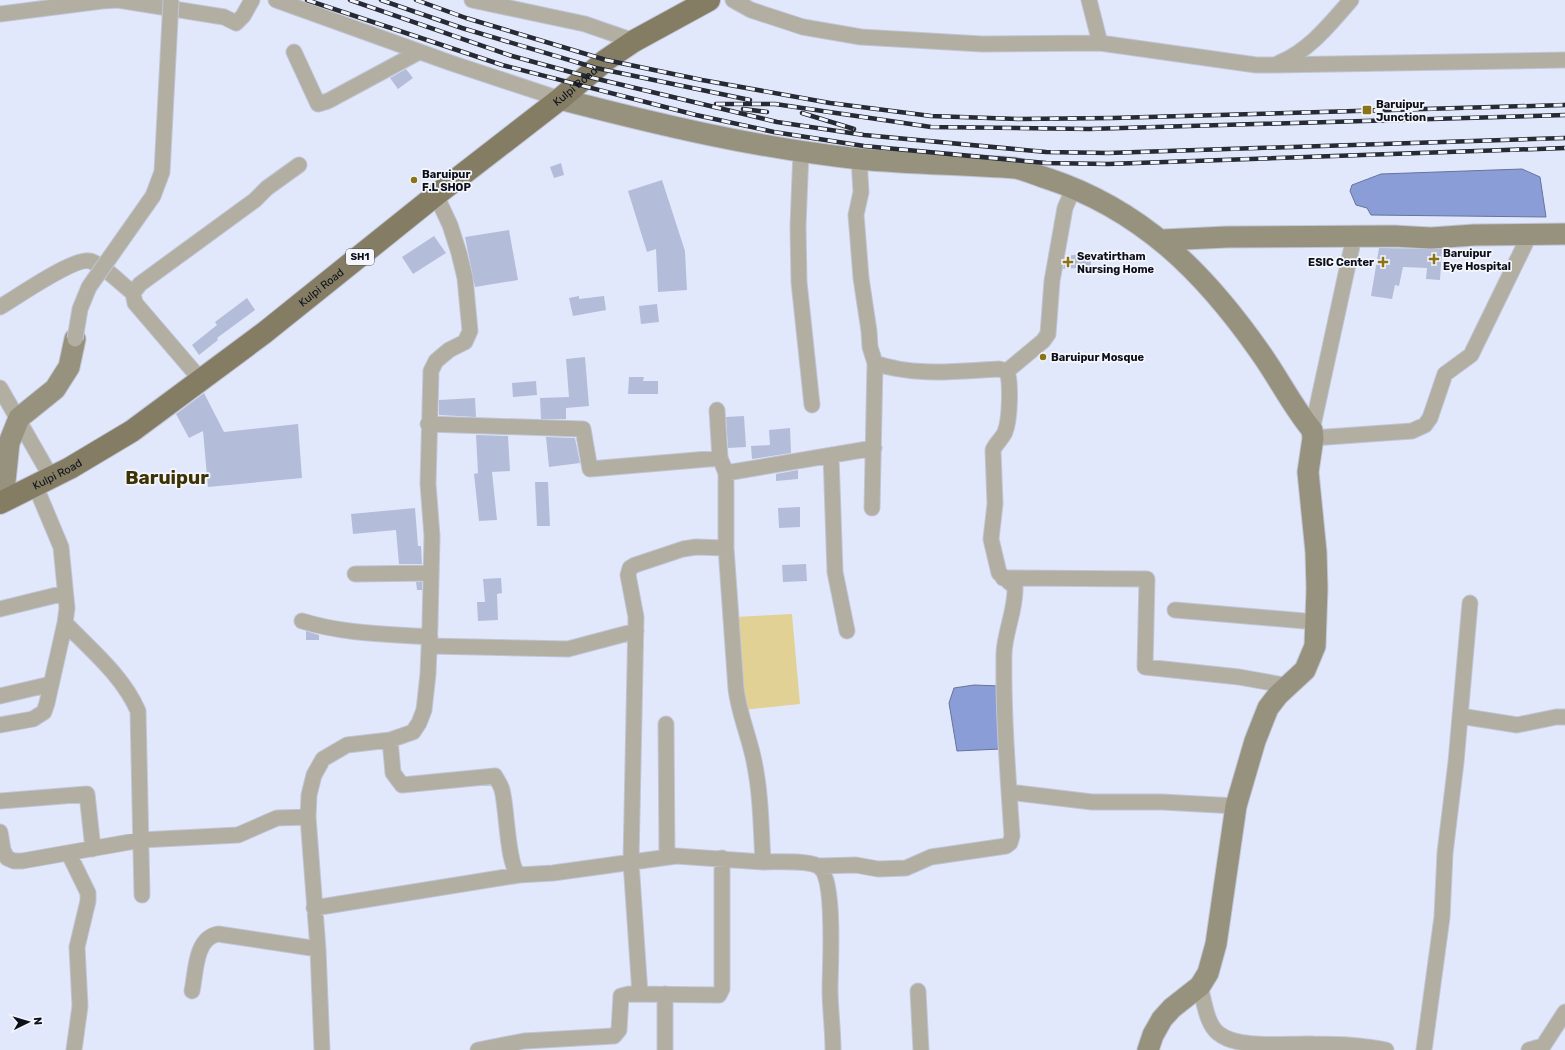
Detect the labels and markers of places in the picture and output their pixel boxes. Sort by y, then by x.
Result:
place label: Baruipur Junction [1376,98,1426,124]
marker: Baruipur Junction [1361,104,1373,116]
place label: Baruipur F.L SHOP [422,168,471,194]
marker: Baruipur F.L SHOP [409,175,419,185]
place label: Baruipur Eye Hospital [1443,247,1511,273]
place label: Sevatirtham Nursing Home [1077,250,1155,276]
marker: Baruipur Eye Hospital [1428,253,1440,265]
marker: Sevatirtham Nursing Home [1062,256,1074,268]
place label: ESIC Center [1308,256,1374,269]
marker: ESIC Center [1377,256,1389,268]
place label: Baruipur Mosque [1051,351,1144,364]
marker: Baruipur Mosque [1038,352,1048,362]

